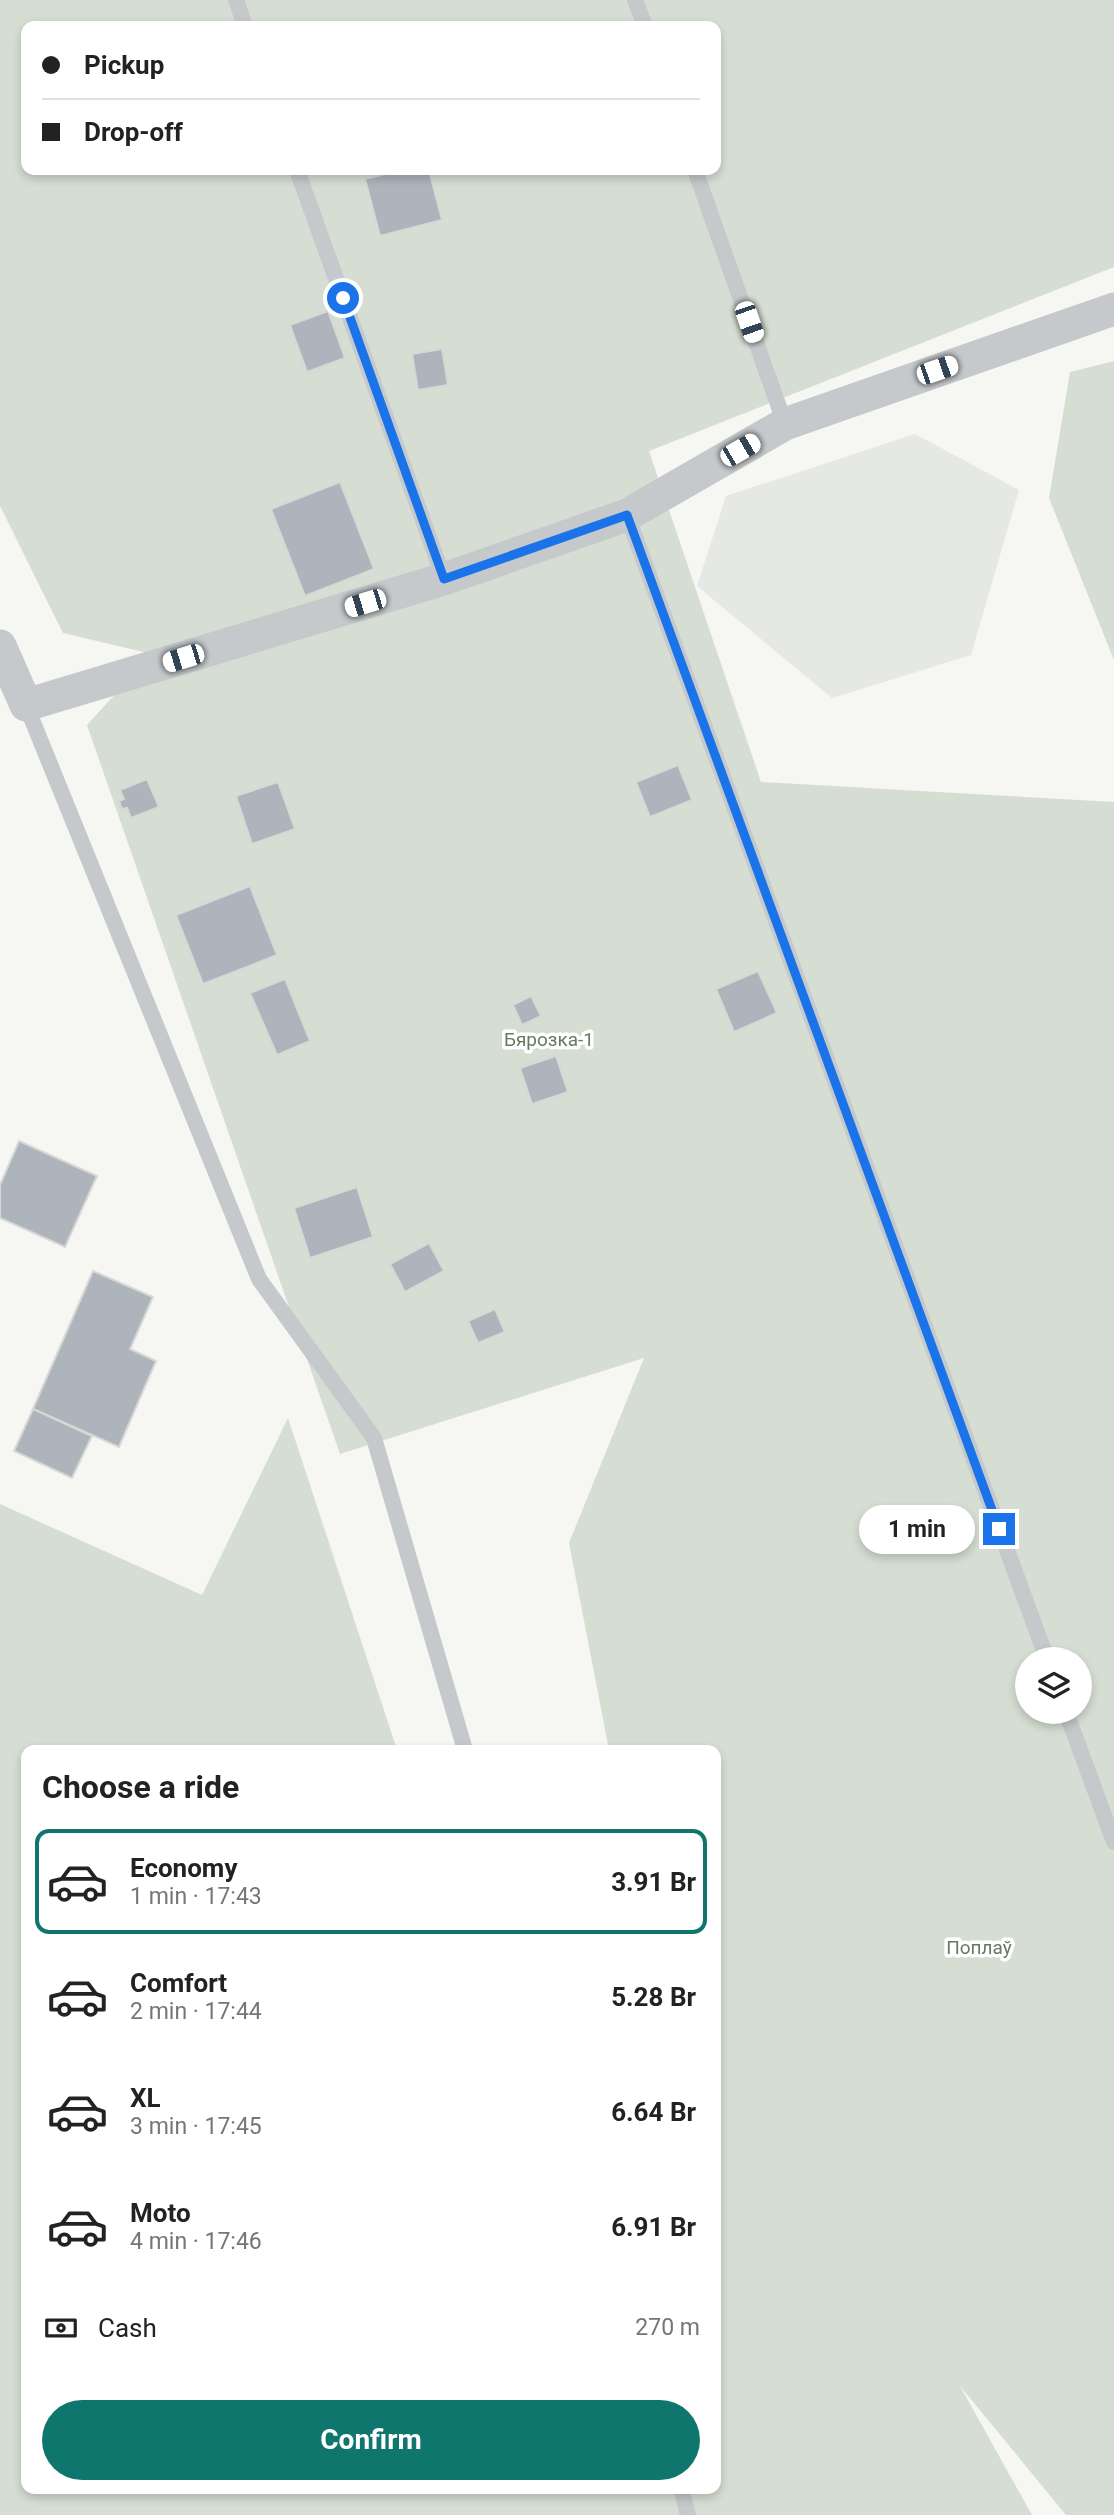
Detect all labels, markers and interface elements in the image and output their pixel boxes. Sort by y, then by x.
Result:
text: Pickup [84,50,164,80]
text: Drop-off [84,117,183,147]
route start [327,282,359,314]
car [733,299,766,345]
car [914,353,961,387]
car [717,430,764,470]
car [342,587,389,619]
car [160,642,207,674]
park label: Бярозка-1 [504,1028,594,1051]
callout: 1 min [859,1504,974,1554]
route end [983,1513,1015,1545]
text: 1 min [888,1516,946,1543]
map controls [1015,1647,1092,1724]
button: layers [1015,1647,1092,1724]
text: Choose a ride [42,1768,239,1806]
icon: car [46,1850,109,1913]
text: Economy [130,1853,237,1883]
text: 3.91 Br [611,1867,696,1897]
text: 1 min · 17:43 [130,1883,262,1910]
park label: Поплаў [946,1936,1012,1959]
icon: car [46,1965,109,2028]
text: Comfort [130,1968,227,1998]
text: 5.28 Br [611,1982,696,2012]
text: 2 min · 17:44 [130,1998,262,2025]
icon: car [46,2080,109,2143]
text: XL [130,2083,161,2113]
text: 6.64 Br [611,2097,696,2127]
text: 3 min · 17:45 [130,2113,262,2140]
icon: car [46,2195,109,2258]
text: Moto [130,2198,191,2228]
text: 6.91 Br [611,2212,696,2242]
text: 4 min · 17:46 [130,2228,262,2255]
icon: cash [42,2309,80,2347]
text: Cash [98,2313,157,2343]
text: 270 m [635,2314,700,2341]
button: Confirm [42,2400,700,2480]

